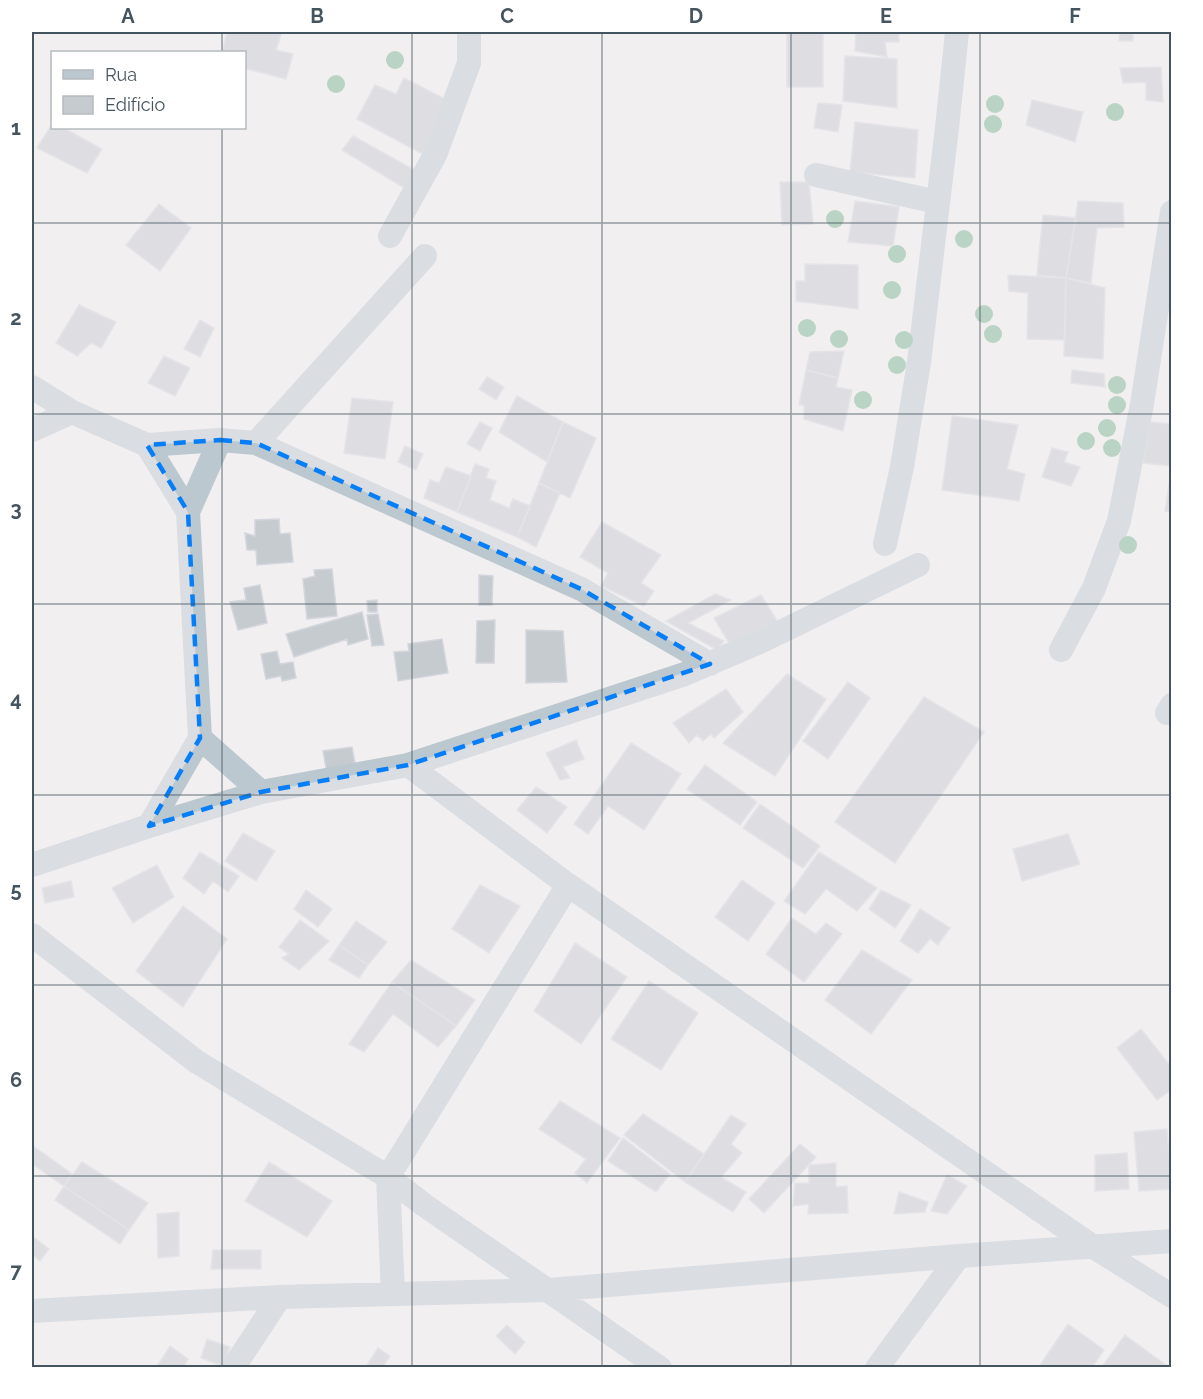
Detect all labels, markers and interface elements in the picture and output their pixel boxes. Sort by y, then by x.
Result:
text: A [121,4,135,28]
text: B [310,4,324,28]
text: C [500,4,514,28]
text: D [689,4,703,28]
text: E [880,4,892,28]
text: F [1069,4,1081,28]
legend [51,51,246,129]
text: Rua [105,64,137,85]
text: Edifício [105,94,165,115]
text: 1 [11,116,21,140]
text: 2 [10,306,22,330]
text: 3 [10,497,22,521]
text: 4 [10,687,22,711]
text: 5 [10,878,22,902]
text: 6 [10,1068,22,1092]
text: 7 [10,1259,22,1283]

